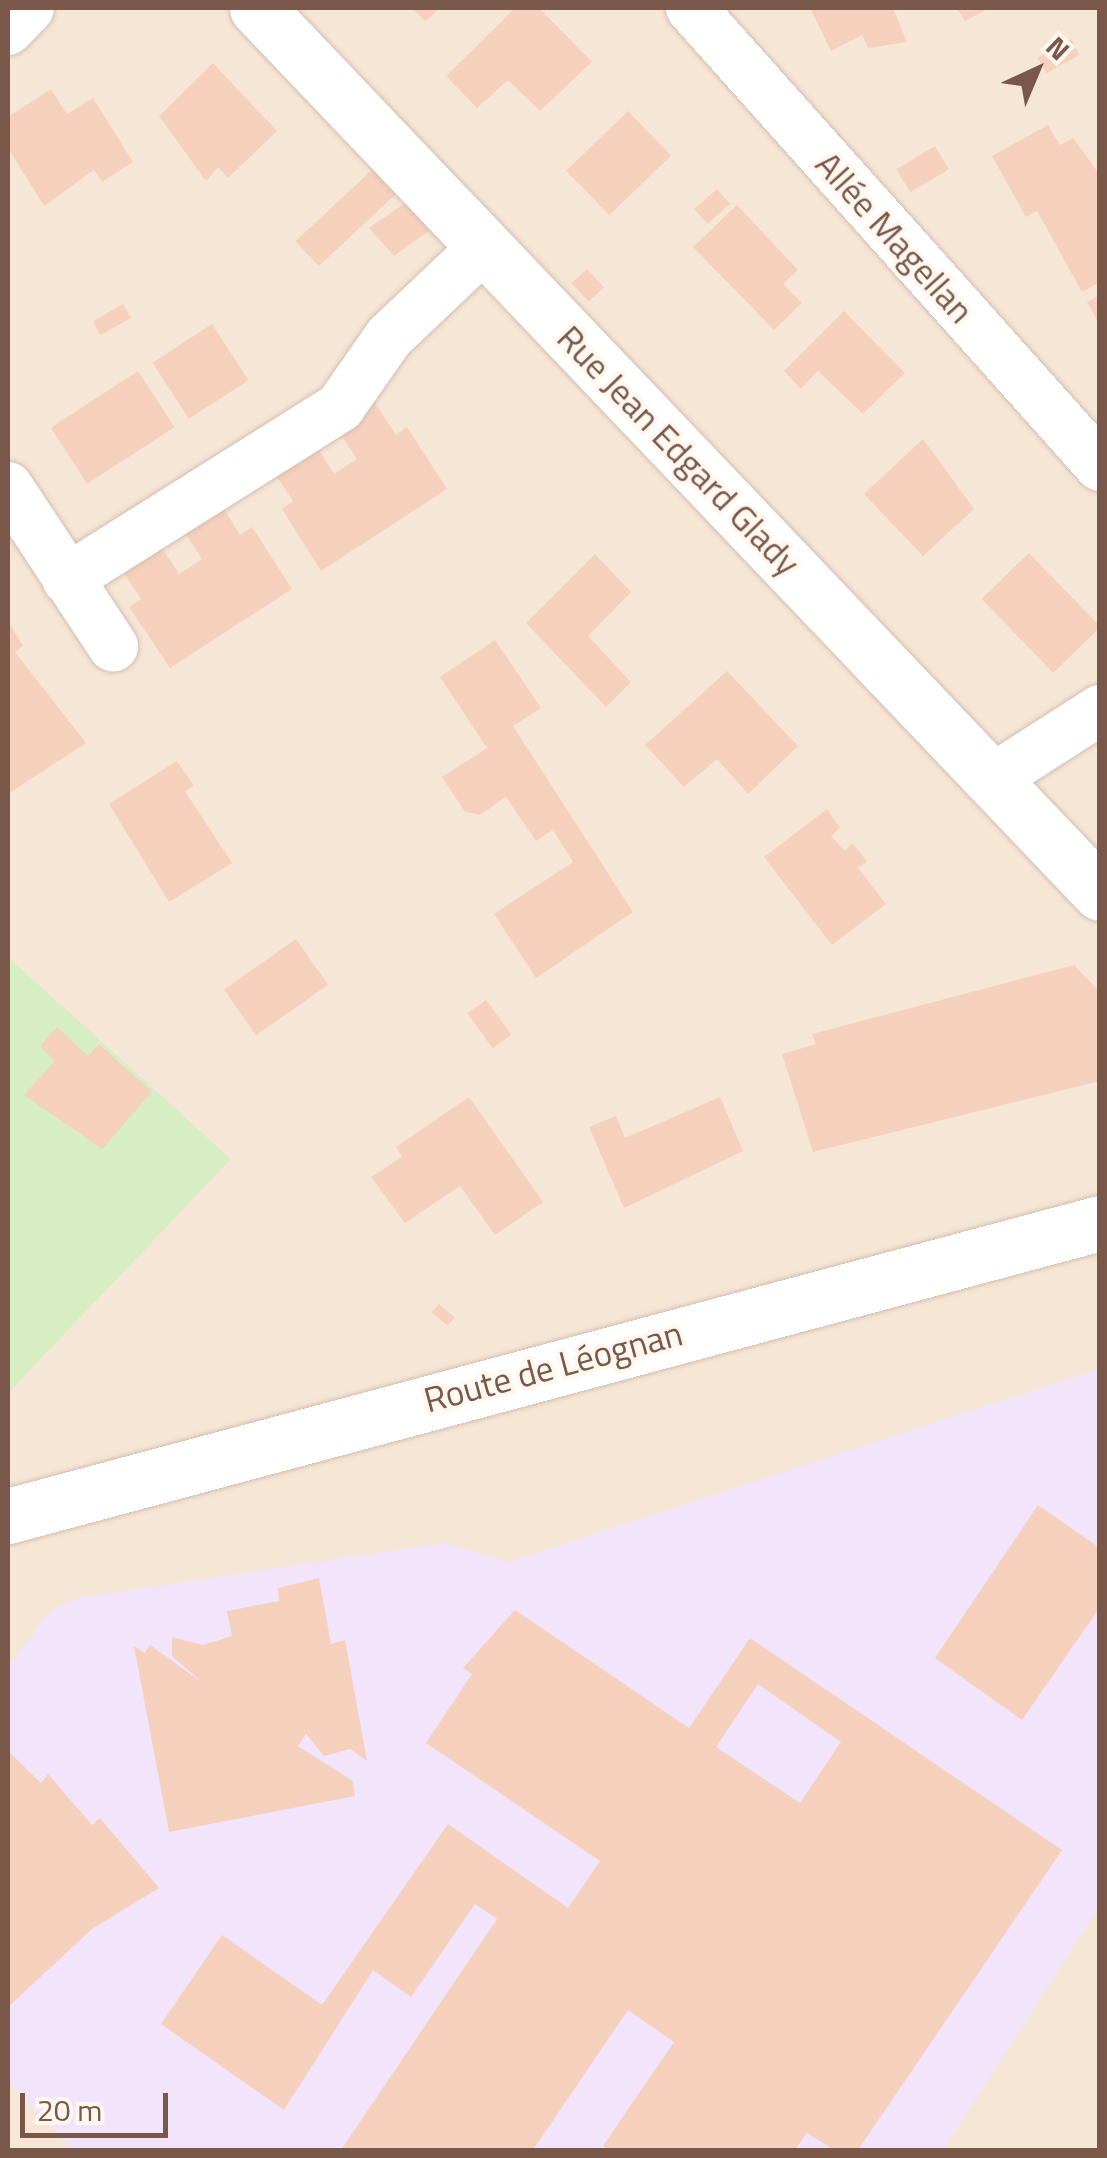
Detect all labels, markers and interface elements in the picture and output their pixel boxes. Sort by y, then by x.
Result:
north arrow [987,20,1087,120]
text: N [1036,26,1080,70]
street label: Allée Magellan [807,143,983,331]
street label: Rue Jean Edgard Glady [549,317,809,583]
street label: Route de Léognan [419,1311,687,1421]
scale bar [25,2073,172,2135]
text: 20 m [37,2087,102,2133]

